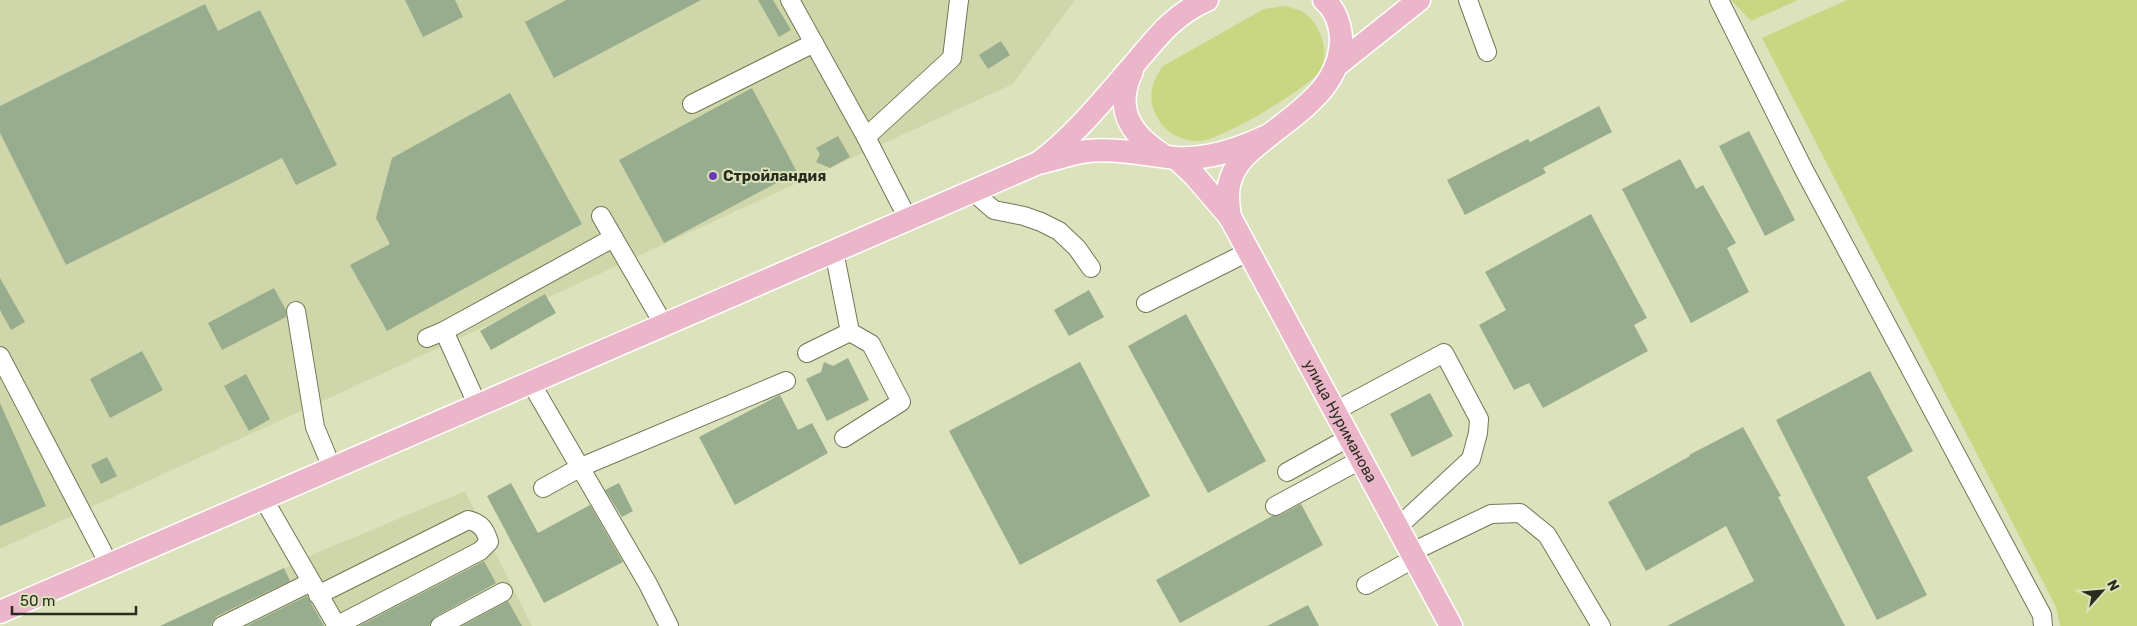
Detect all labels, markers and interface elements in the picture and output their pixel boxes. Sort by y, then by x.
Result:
place label: Стройландия [723,167,826,185]
marker: Стройландия [707,170,719,182]
street label: улица Нуриманова [1300,357,1381,486]
north arrow [2077,566,2127,616]
text: N [2103,577,2123,594]
scale bar [12,584,136,616]
text: 50 m [20,592,55,610]

